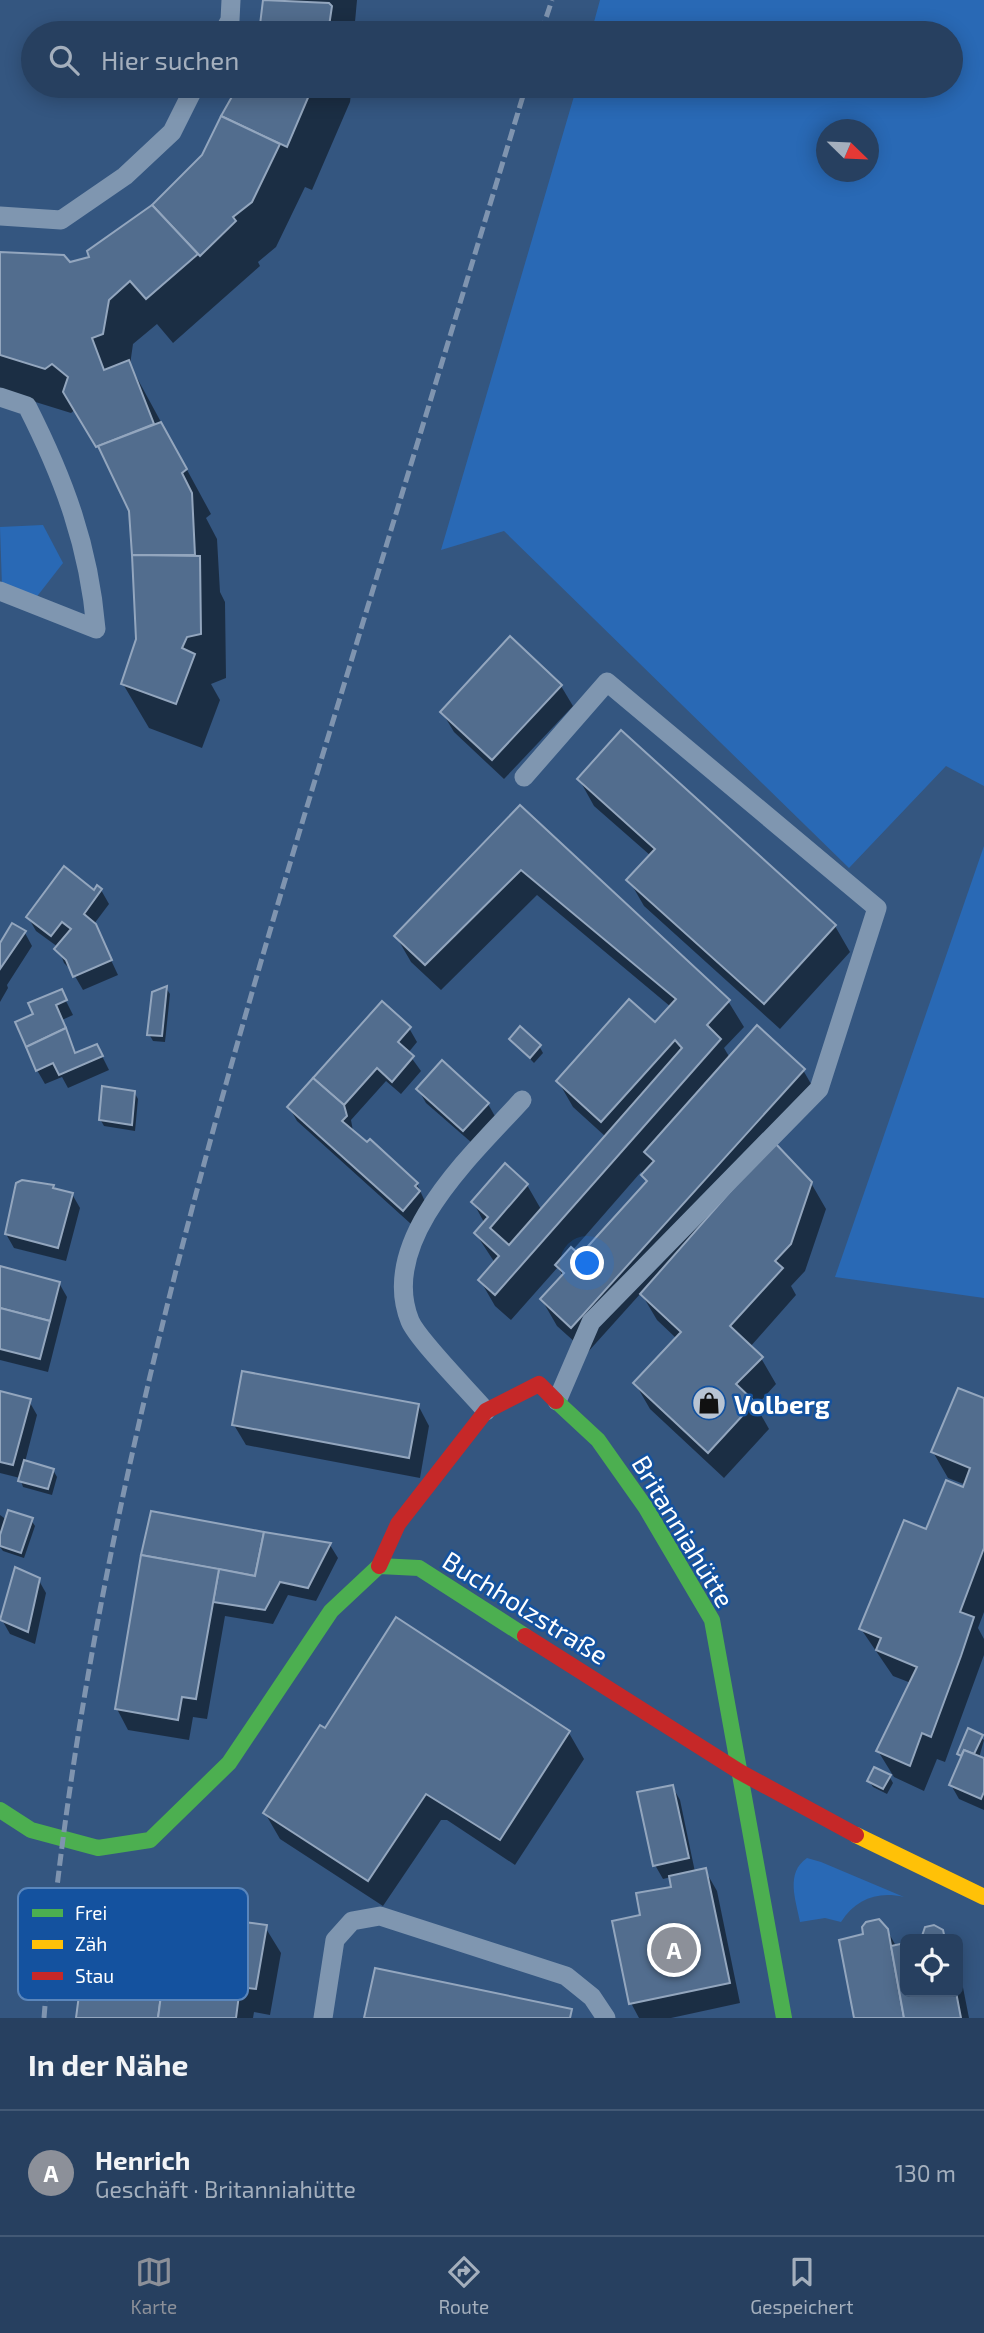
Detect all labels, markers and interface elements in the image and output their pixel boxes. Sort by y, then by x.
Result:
search box [21,21,963,98]
icon: search [45,41,83,79]
text: Hier suchen [101,44,239,75]
north arrow [816,119,879,182]
your location [570,1246,604,1280]
shop icon: Volberg [690,1384,728,1422]
place label: Volberg [734,1388,830,1419]
street label: Britanniahütte [626,1449,742,1613]
street label: Buchholzstraße [438,1544,614,1670]
legend [18,1888,248,2000]
text: Frei [75,1901,107,1924]
pin: A [651,1924,697,1976]
text: Zäh [75,1932,107,1955]
map controls [900,1934,963,1997]
button: locate [900,1934,963,1997]
text: Stau [75,1964,114,1987]
text: In der Nähe [28,2046,189,2082]
text: Henrich [95,2144,190,2175]
text: A [43,2159,59,2187]
text: 130 m [895,2159,956,2187]
text: Geschäft · Britanniahütte [95,2175,356,2203]
tab: Karte [131,2253,177,2318]
tab: Route [438,2253,489,2318]
tab: Gespeichert [750,2253,853,2318]

